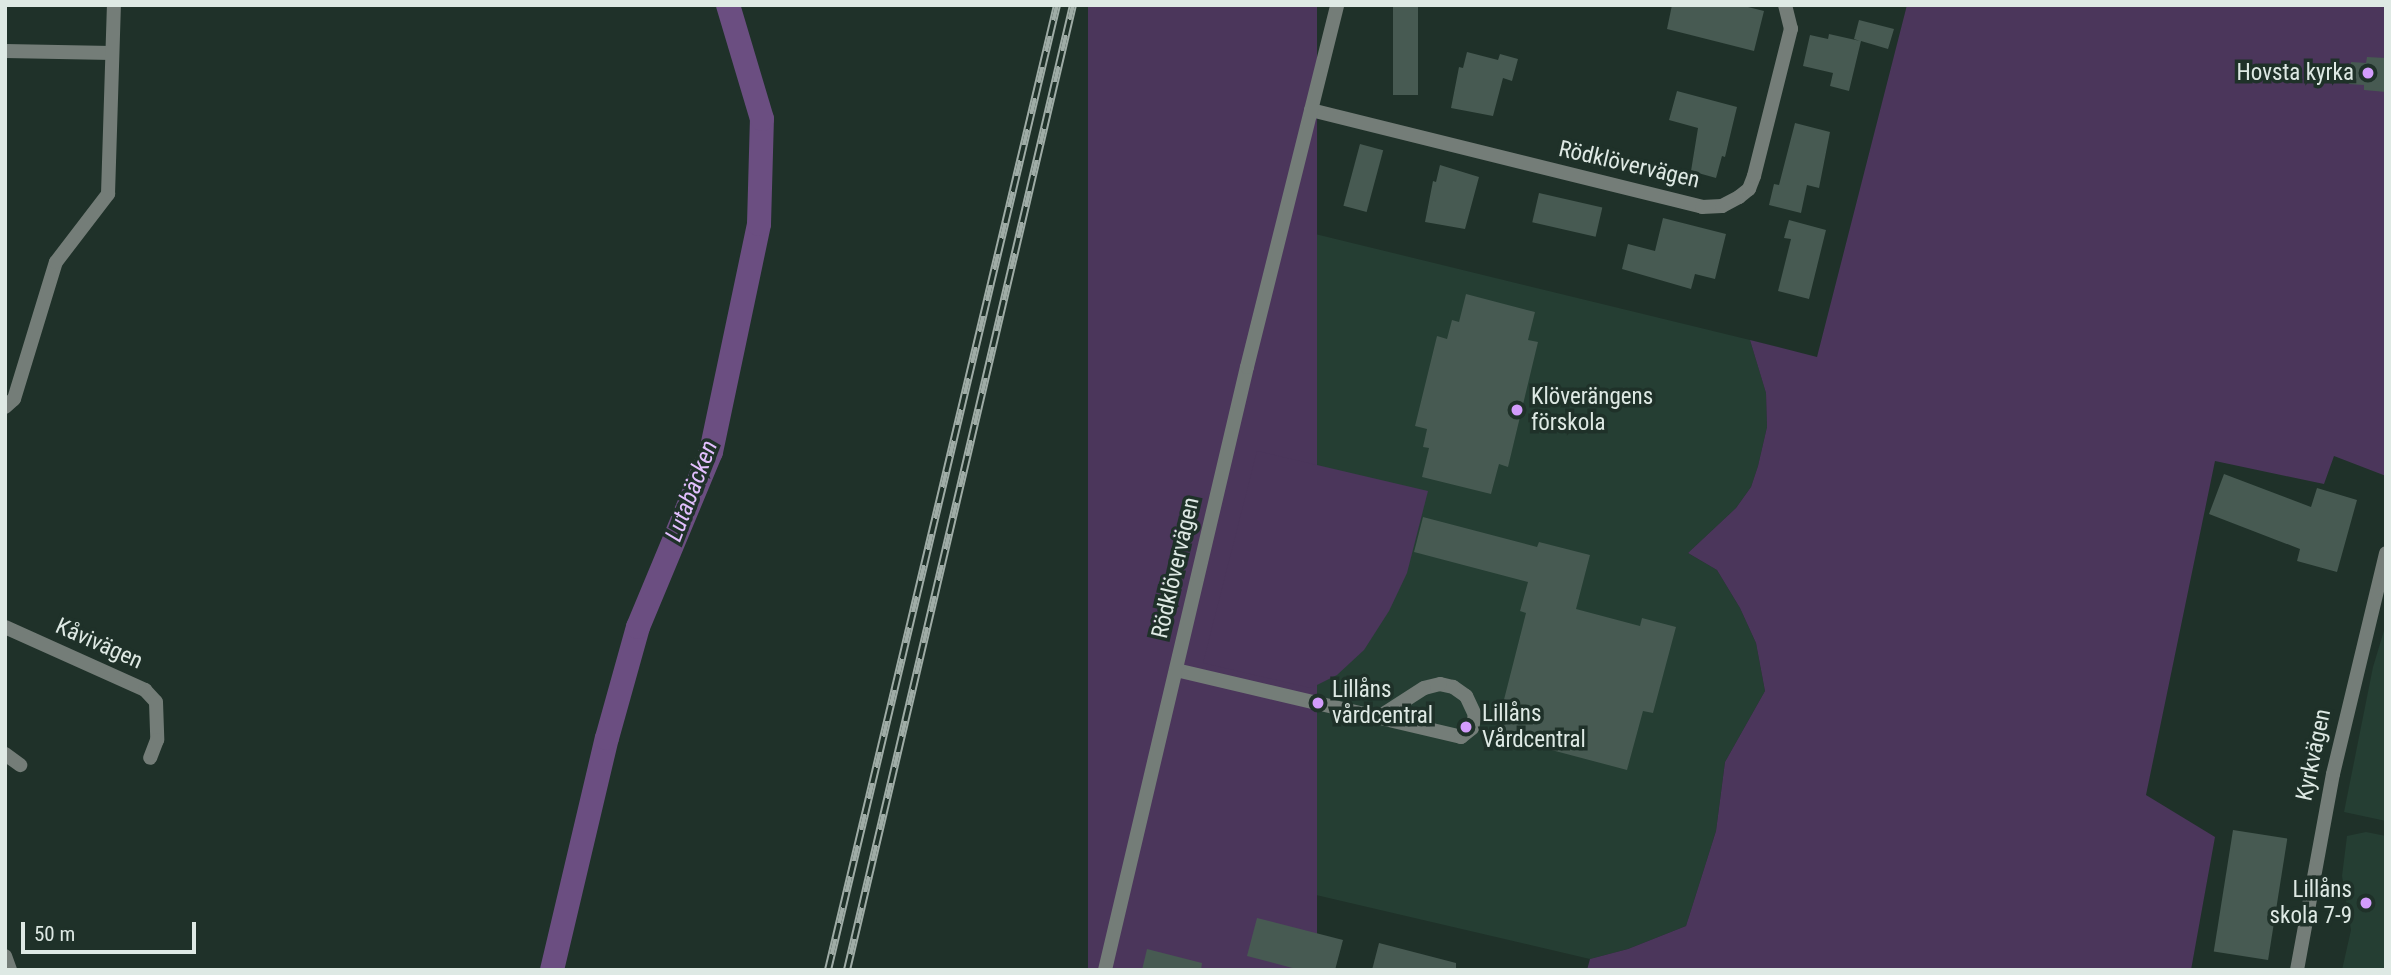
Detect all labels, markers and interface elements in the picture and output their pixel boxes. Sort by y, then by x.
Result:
place label: Hovsta kyrka [2237,59,2354,87]
marker: Hovsta kyrka [2360,65,2376,81]
street label: Rödklövervägen [1556,135,1702,195]
place label: Klöverängens förskola [1531,383,1653,437]
marker: Klöverängens förskola [1509,402,1525,418]
water label: Lutabäcken [660,437,724,545]
street label: Rödklövervägen [1146,495,1206,641]
street label: Kåvivägen [51,613,147,675]
place label: Lillåns vårdcentral [1332,676,1433,730]
marker: Lillåns vårdcentral [1310,695,1326,711]
place label: Lillåns Vårdcentral [1482,700,1586,754]
street label: Kyrkvägen [2291,707,2337,803]
marker: Lillåns Vårdcentral [1456,717,1476,737]
place label: Lillåns skola 7-9 [2270,876,2352,930]
marker: Lillåns skola 7-9 [2358,895,2374,911]
scale bar [24,908,200,952]
text: 50 m [34,922,75,946]

